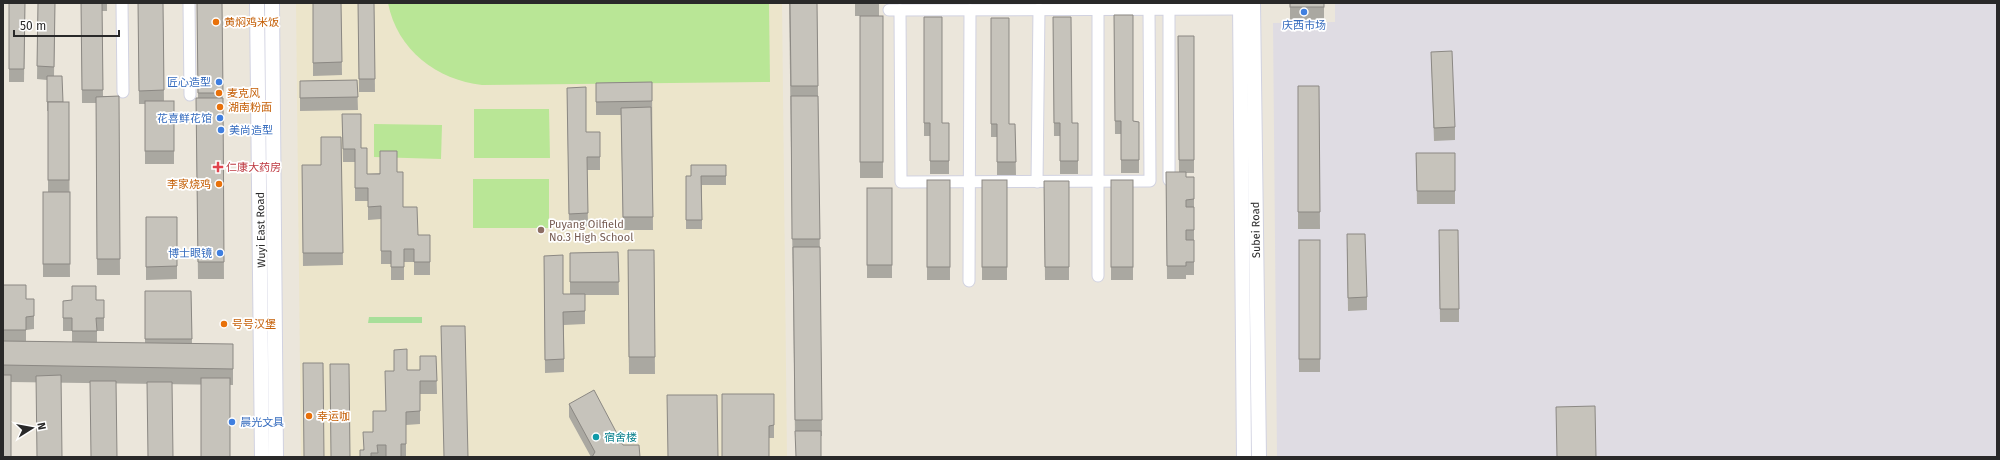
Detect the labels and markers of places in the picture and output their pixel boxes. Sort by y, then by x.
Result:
marker: 庆西市场 [1299,7,1309,17]
place label: 黄焖鸡米饭 [224,16,279,29]
marker: 黄焖鸡米饭 [211,17,221,27]
place label: 庆西市场 [1282,19,1326,32]
place label: 匠心造型 [167,76,211,89]
marker: 匠心造型 [214,77,224,87]
place label: 麦克风 [227,87,260,100]
marker: 麦克风 [214,88,224,98]
place label: 湖南粉面 [228,101,272,114]
marker: 湖南粉面 [215,102,225,112]
place label: 花喜鲜花馆 [157,112,212,125]
marker: 花喜鲜花馆 [215,113,225,123]
place label: 美尚造型 [229,124,273,137]
marker: 美尚造型 [216,125,226,135]
place label: 仁康大药房 [226,161,281,174]
marker: 仁康大药房 [213,162,223,172]
place label: 李家烧鸡 [167,178,211,191]
marker: 李家烧鸡 [214,179,224,189]
place label: Puyang Oilfield No.3 High School [549,218,633,244]
marker: Puyang Oilfield No.3 High School [536,225,546,235]
place label: 博士眼镜 [168,247,212,260]
marker: 博士眼镜 [215,248,225,258]
place label: 号号汉堡 [232,318,276,331]
marker: 号号汉堡 [219,319,229,329]
place label: 幸运咖 [317,410,350,423]
marker: 幸运咖 [304,411,314,421]
place label: 晨光文具 [240,416,284,429]
marker: 晨光文具 [227,417,237,427]
place label: 宿舍楼 [604,431,637,444]
marker: 宿舍楼 [591,432,601,442]

